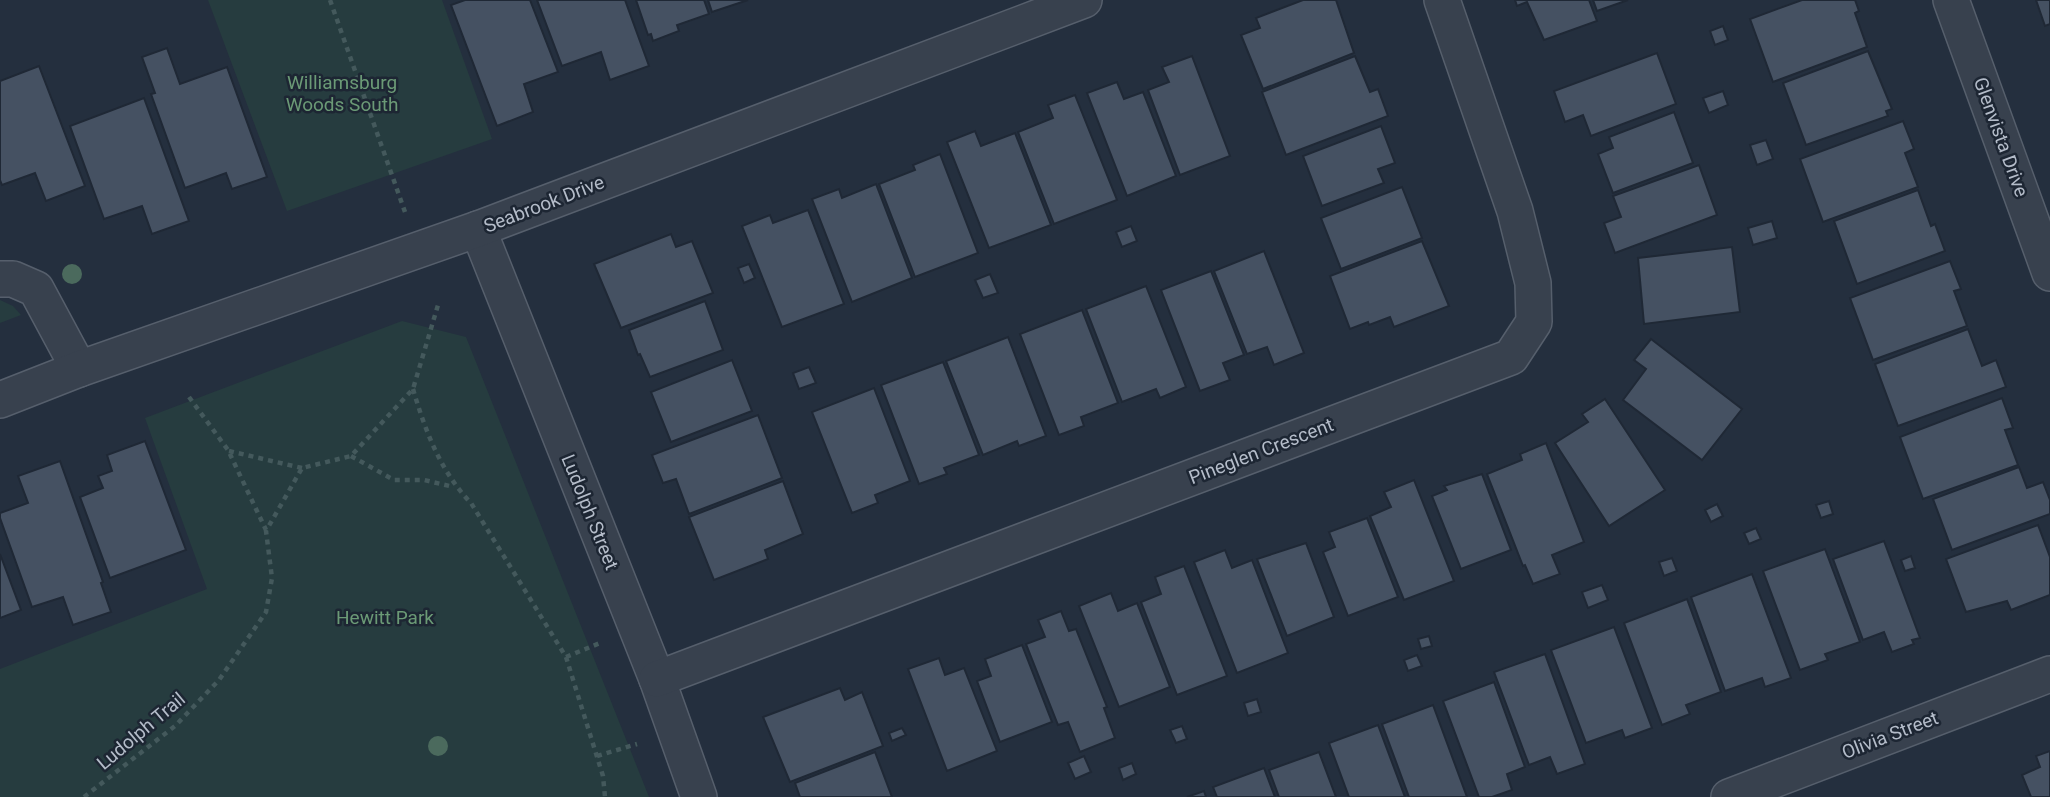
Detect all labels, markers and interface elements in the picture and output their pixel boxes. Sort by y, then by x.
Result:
park label: Williamsburg Woods South [286,71,398,116]
street label: Glenvista Drive [1969,74,2033,200]
street label: Seabrook Drive [480,170,608,238]
street label: Pineglen Crescent [1185,413,1337,489]
street label: Ludolph Street [556,451,624,573]
park label: Hewitt Park [336,606,434,629]
street label: Ludolph Trail [92,687,190,775]
street label: Olivia Street [1839,706,1941,764]

